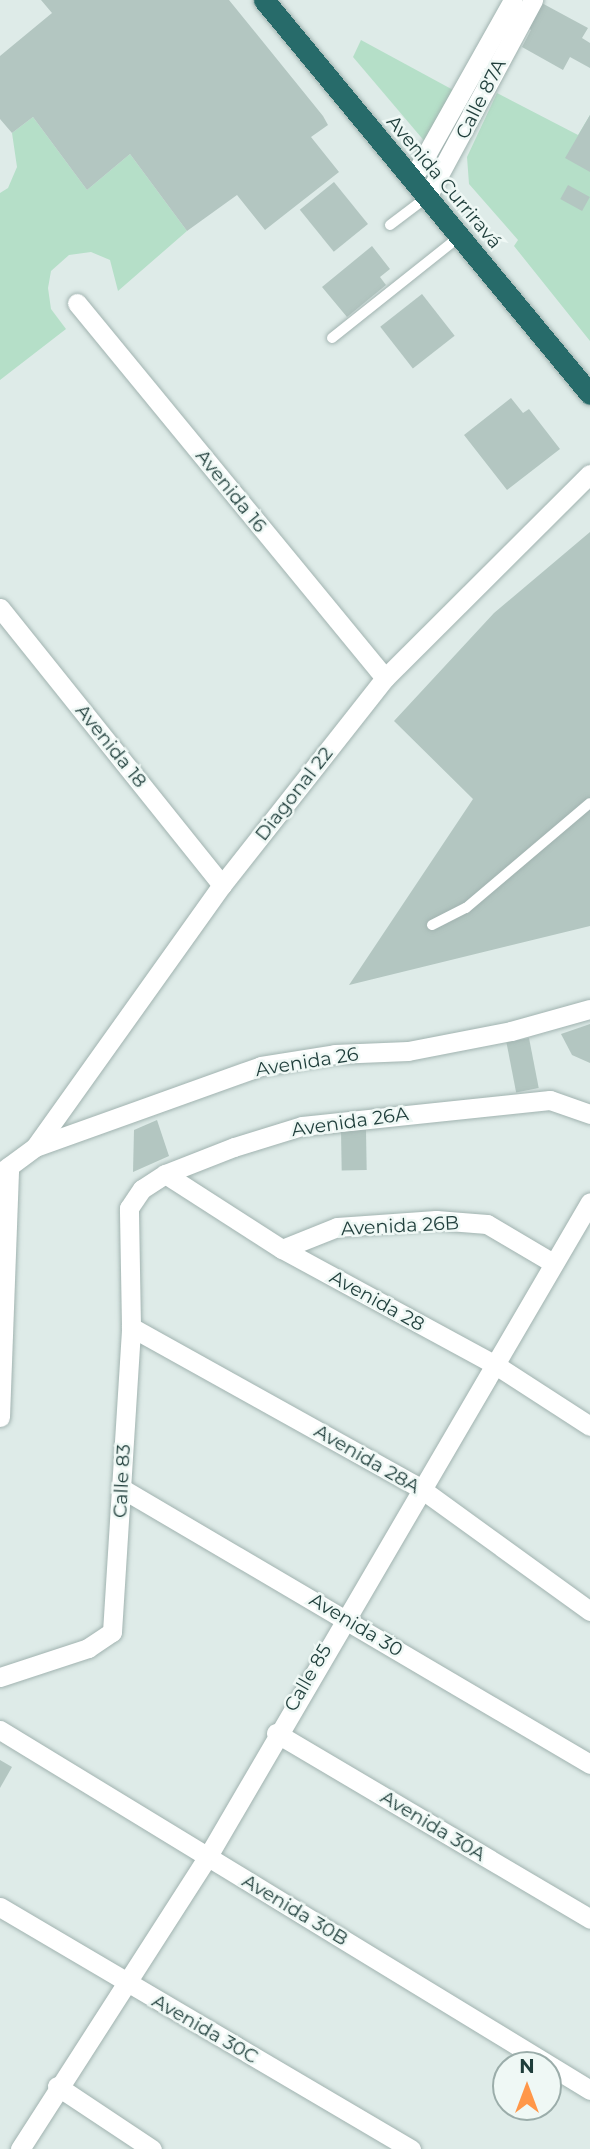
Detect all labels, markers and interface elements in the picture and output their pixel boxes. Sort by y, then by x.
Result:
street label: Calle 87A [451,55,511,143]
street label: Avenida Curriravá [382,111,506,253]
street label: Avenida 16 [191,445,271,537]
street label: Avenida 18 [70,700,152,792]
street label: Diagonal 22 [250,743,338,845]
street label: Avenida 26 [254,1043,360,1081]
street label: Avenida 26A [290,1103,410,1141]
street label: Avenida 26B [340,1212,460,1240]
street label: Avenida 28 [326,1266,428,1336]
street label: Avenida 28A [310,1420,424,1498]
street label: Calle 83 [109,1443,135,1519]
street label: Avenida 30 [305,1588,407,1662]
street label: Calle 85 [280,1640,336,1716]
street label: Avenida 30A [376,1786,490,1866]
street label: Avenida 30B [238,1870,352,1950]
street label: Avenida 30C [148,1990,262,2068]
north arrow [492,2051,562,2121]
text: N [519,2055,535,2078]

